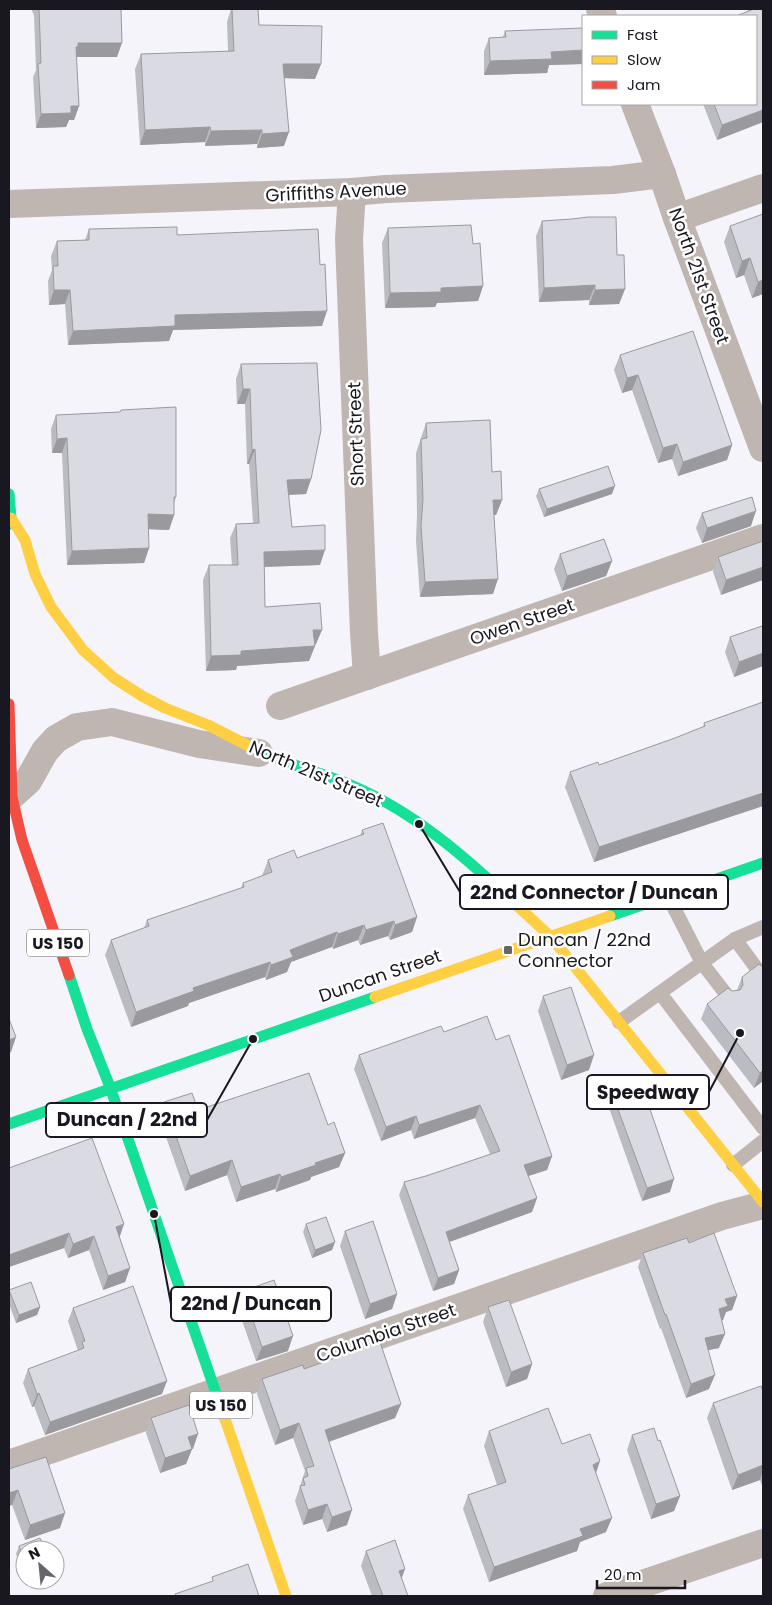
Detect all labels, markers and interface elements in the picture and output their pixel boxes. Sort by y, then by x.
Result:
legend [582,15,757,105]
text: Fast [627,24,658,45]
text: Slow [627,49,662,70]
text: Jam [627,74,661,95]
street label: Griffiths Avenue [265,175,407,208]
street label: North 21st Street [663,204,736,347]
street label: Short Street [341,381,370,487]
street label: Owen Street [466,592,577,651]
street label: North 21st Street [245,734,387,813]
callout: 22nd Connector / Duncan [460,875,728,909]
text: 22nd Connector / Duncan [470,879,718,906]
place label: Duncan / 22nd Connector [518,927,651,973]
road number: US 150 [27,930,89,956]
street label: Duncan Street [315,943,444,1008]
marker: Duncan / 22nd Connector [502,944,514,956]
callout: Speedway [587,1075,709,1109]
text: Speedway [597,1079,700,1106]
callout: Duncan / 22nd [46,1103,207,1137]
text: Duncan / 22nd [57,1106,197,1133]
callout: 22nd / Duncan [171,1287,331,1321]
text: 22nd / Duncan [181,1290,321,1317]
street label: Columbia Street [313,1297,459,1368]
road number: US 150 [190,1392,252,1418]
north arrow [15,1540,65,1590]
text: N [25,1542,43,1565]
scale bar [597,1558,684,1590]
text: 20 m [604,1564,642,1585]

